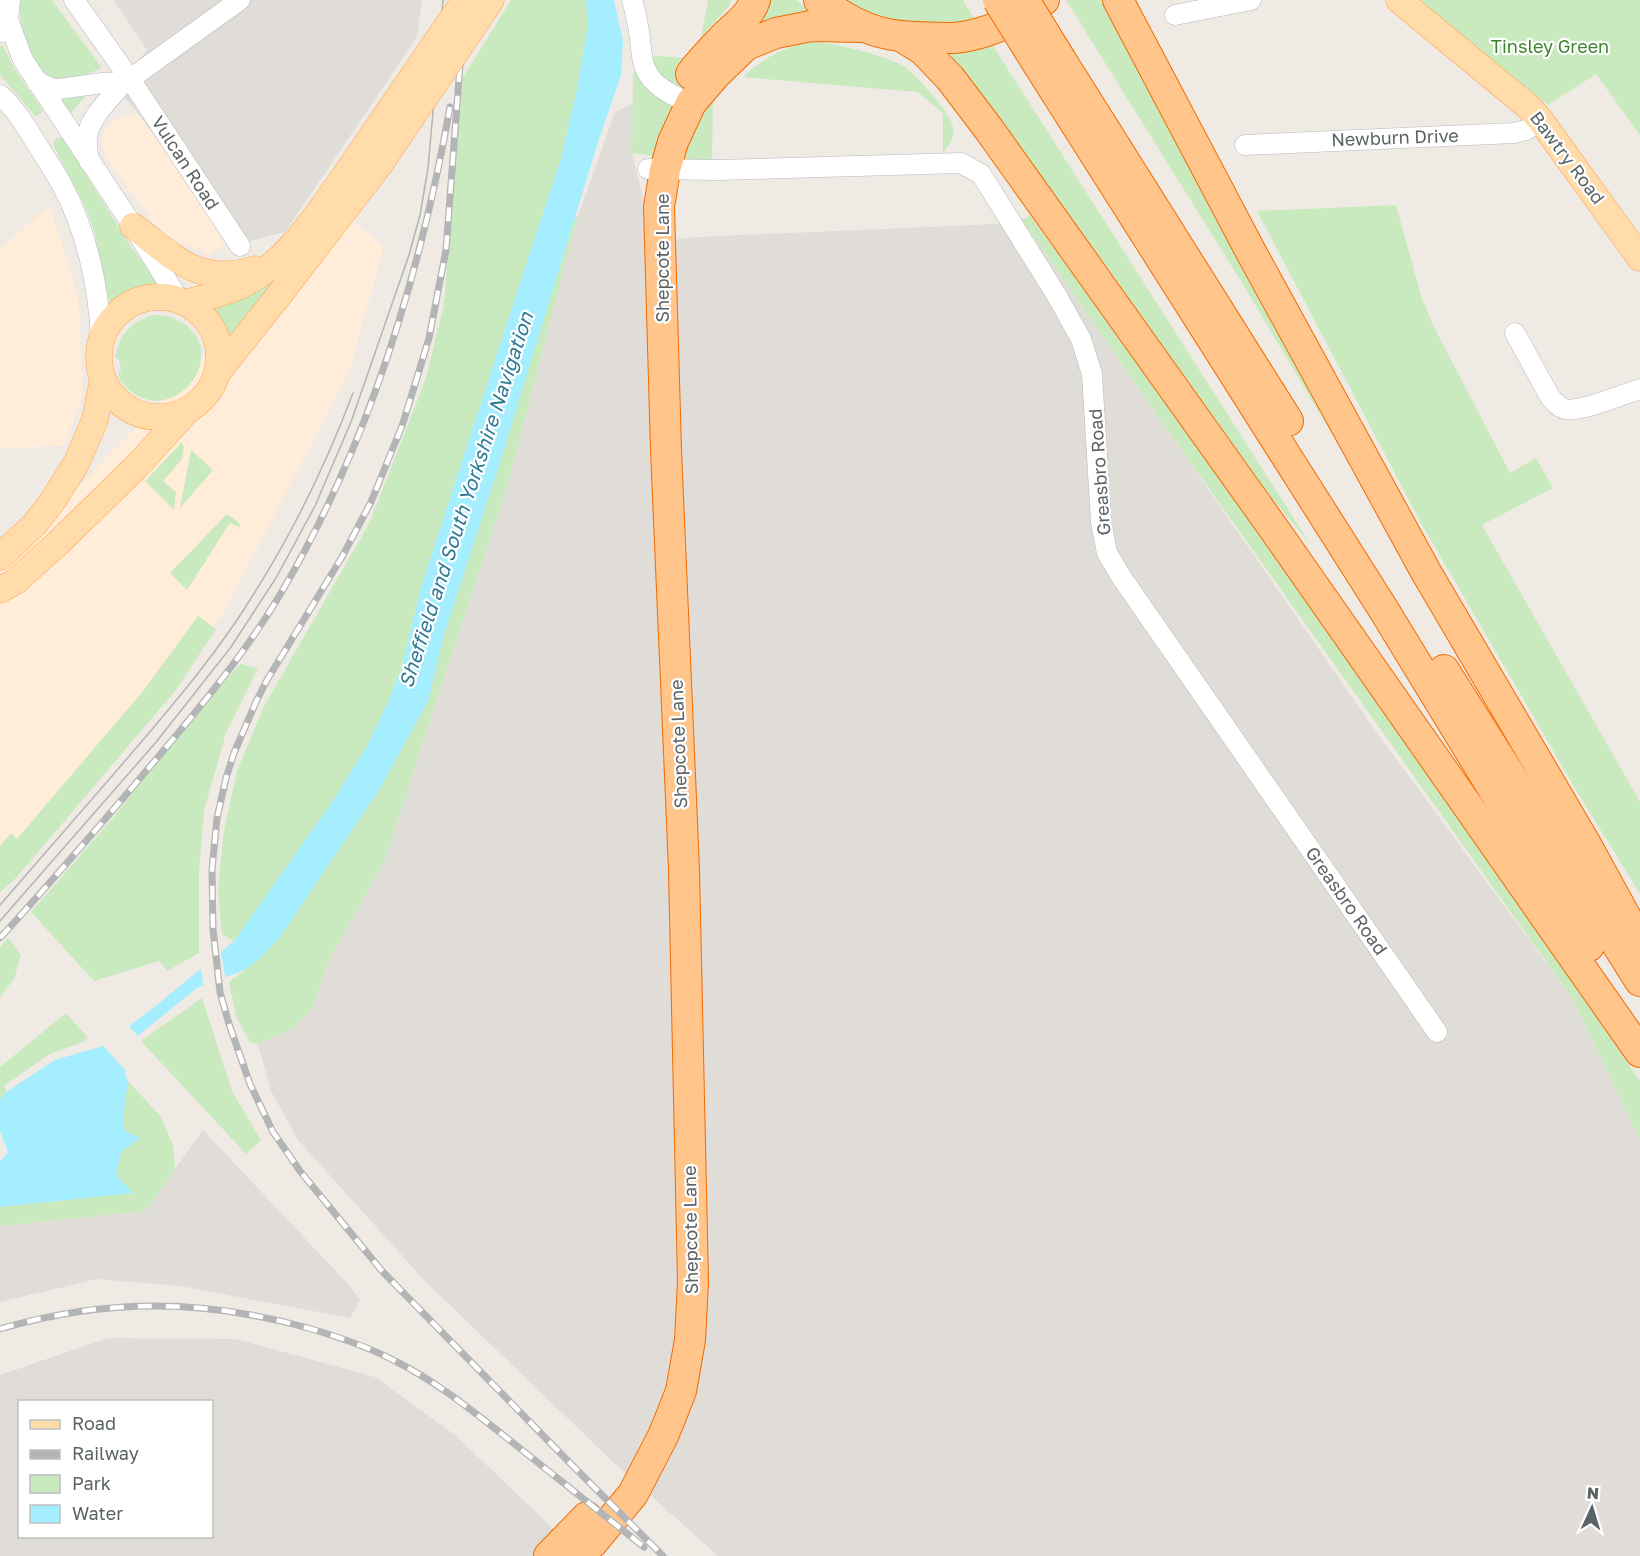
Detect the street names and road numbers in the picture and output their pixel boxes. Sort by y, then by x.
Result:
street label: Bawtry Road [1526,107,1610,208]
street label: Vulcan Road [147,111,224,214]
street label: Newburn Drive [1331,124,1459,150]
street label: Shepcote Lane [651,194,673,322]
street label: Greasbro Road [1084,408,1114,536]
street label: Shepcote Lane [665,679,691,809]
street label: Greasbro Road [1301,842,1392,959]
street label: Shepcote Lane [678,1165,702,1295]

